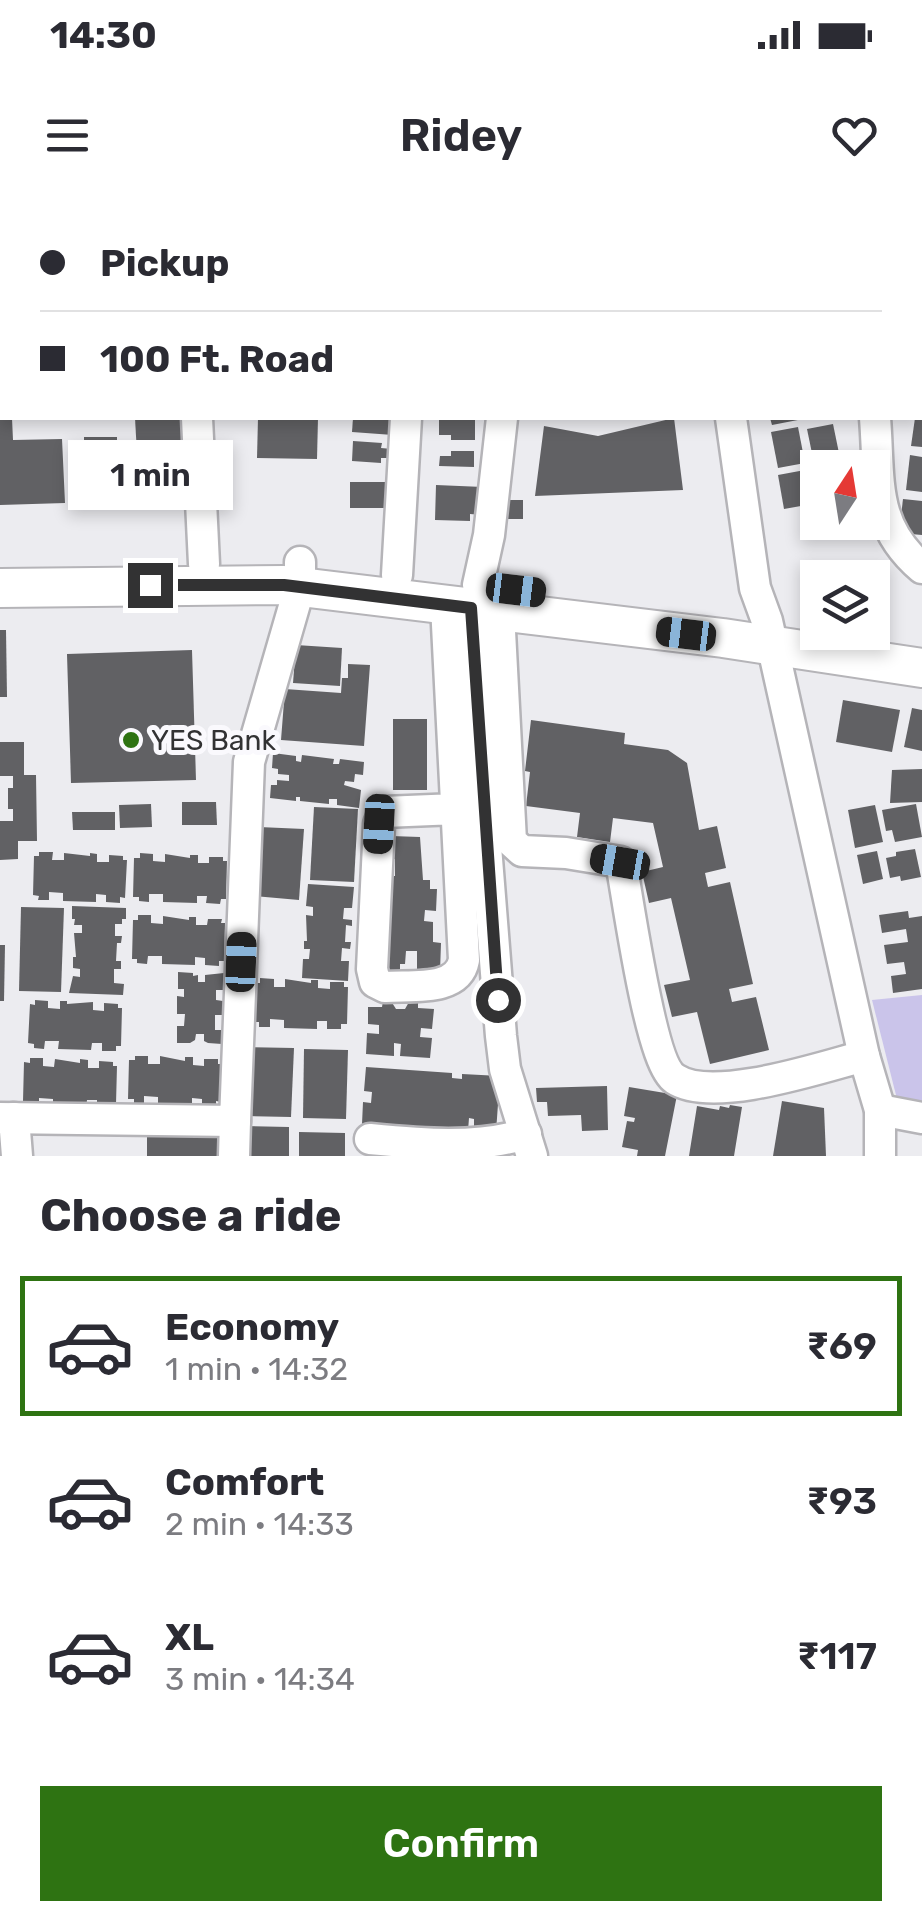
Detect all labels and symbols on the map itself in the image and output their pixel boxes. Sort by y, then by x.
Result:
callout: 1 min [68,440,232,510]
north arrow [800,450,890,540]
route end [128,563,173,608]
car [484,571,548,609]
car [654,615,718,653]
place label: YES Bank [151,724,276,757]
marker: YES Bank [120,729,142,751]
car [362,793,396,855]
car [588,842,652,882]
car [225,931,257,993]
route start [476,978,521,1023]

